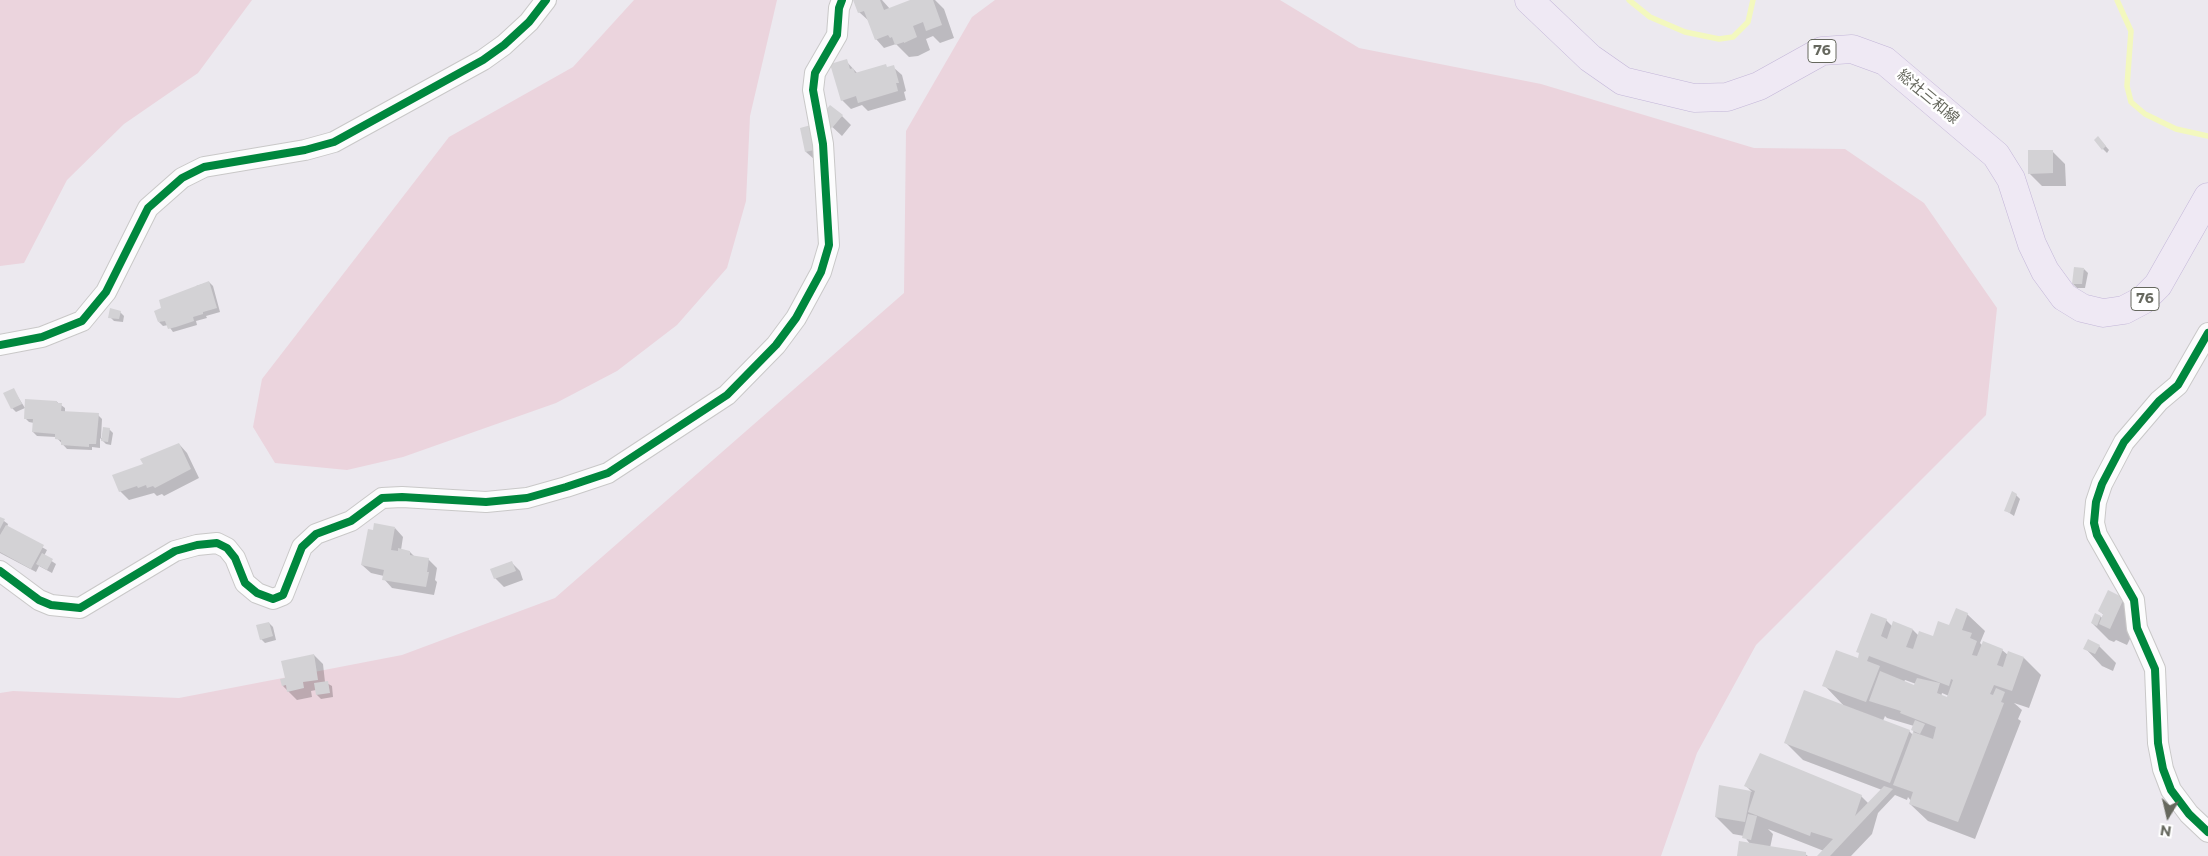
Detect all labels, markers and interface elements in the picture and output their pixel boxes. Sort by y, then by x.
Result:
road number: 76 [1808,40,1836,62]
street label: 総社三和線 [1893,66,1963,128]
road number: 76 [2131,288,2159,310]
north arrow [2143,791,2193,841]
text: N [2159,821,2173,841]

